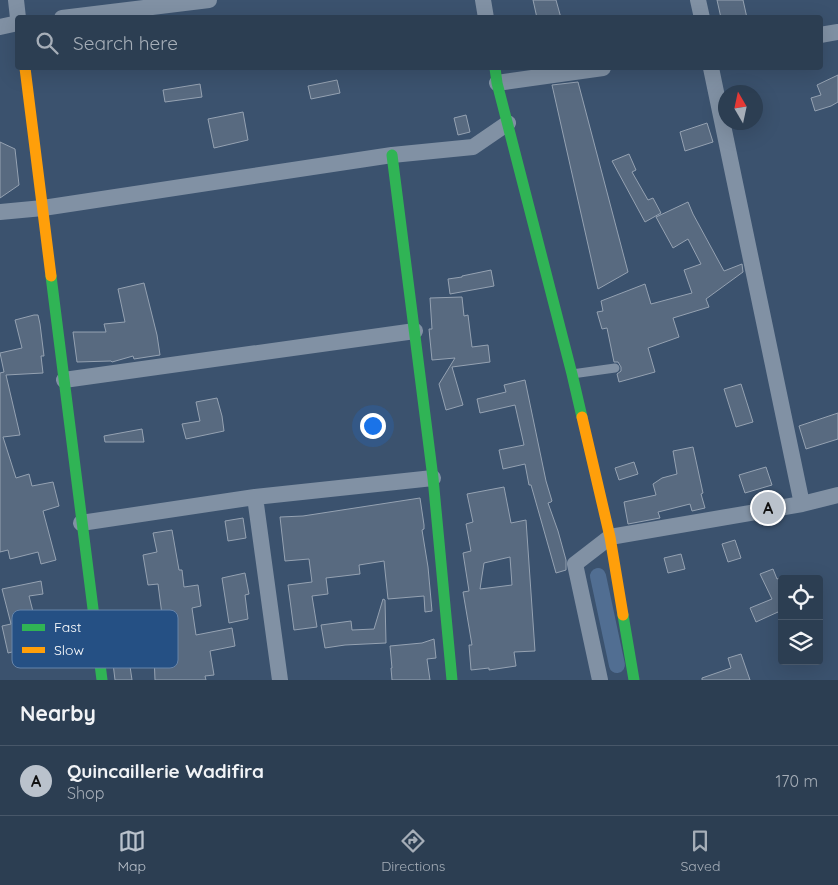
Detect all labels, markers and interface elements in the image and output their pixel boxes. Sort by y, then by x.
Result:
search box [15,15,823,70]
icon: search [33,29,61,57]
text: Search here [73,31,178,55]
north arrow [718,85,763,130]
your location [360,413,386,439]
pin: A [752,489,784,527]
map controls [778,575,823,665]
button: locate [778,575,823,620]
legend [12,610,178,668]
text: Fast [54,618,82,636]
button: layers [778,620,823,665]
text: Slow [54,641,84,659]
text: Nearby [20,700,96,726]
text: Quincaillerie Wadifira [67,759,264,783]
text: A [31,771,41,791]
text: 170 m [775,771,818,791]
text: Shop [67,783,104,803]
tab: Map [118,827,146,875]
tab: Directions [381,827,445,875]
tab: Saved [680,827,720,875]

